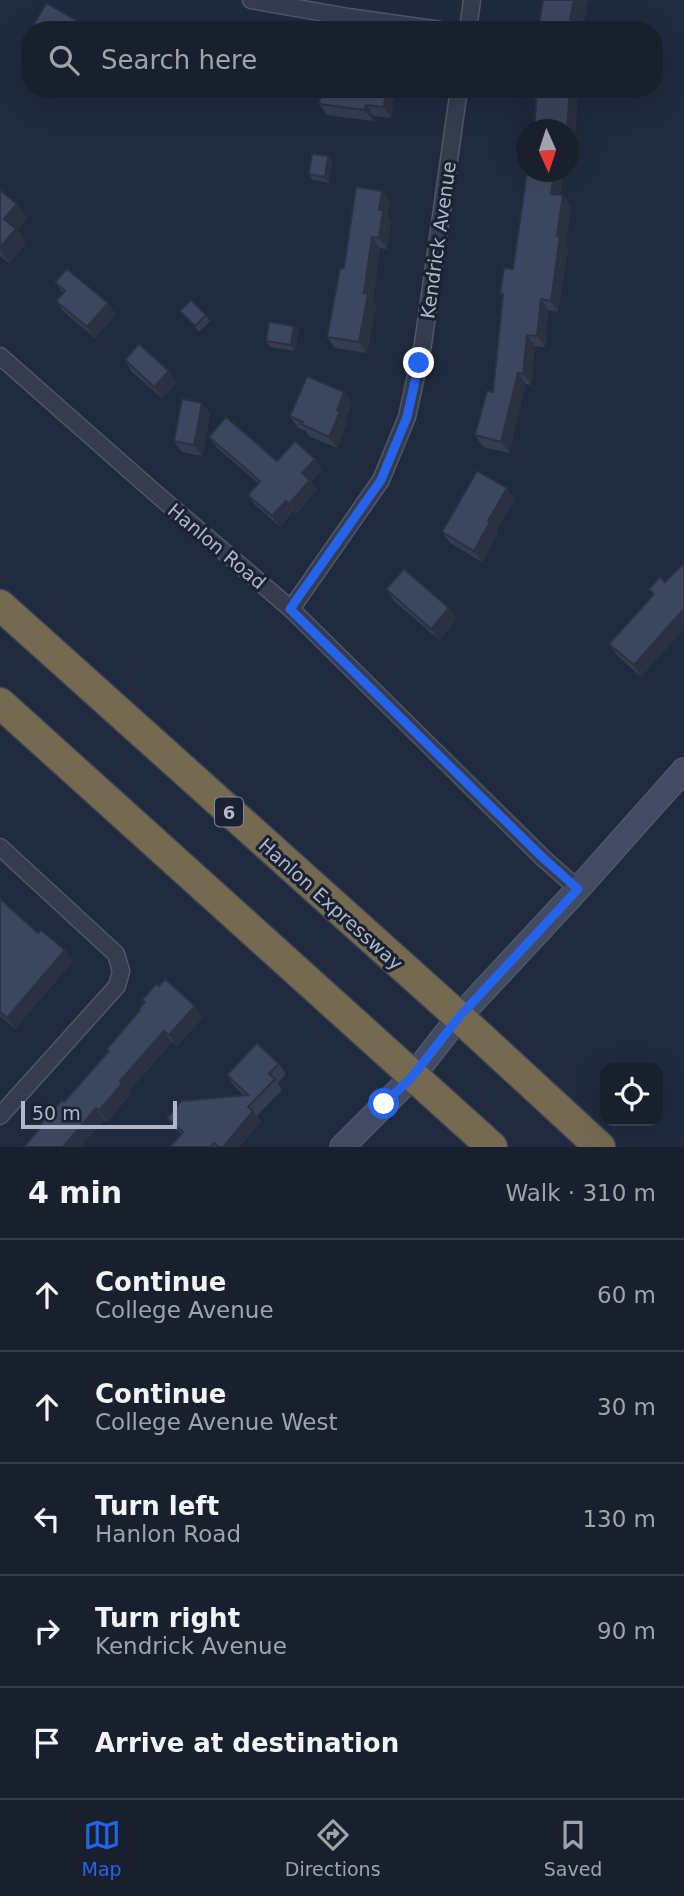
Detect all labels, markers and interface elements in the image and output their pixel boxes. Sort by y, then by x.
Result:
search box [21,21,663,98]
icon: search [45,41,83,79]
text: Search here [101,45,257,75]
north arrow [516,119,579,182]
street label: Kendrick Avenue [416,160,460,320]
route end [403,347,434,378]
street label: Hanlon Road [164,499,270,593]
road number: 6 [215,798,243,826]
street label: Hanlon Expressway [255,834,407,974]
map controls [600,1063,663,1126]
button: locate [600,1063,663,1126]
route start [368,1088,399,1119]
scale bar [21,1098,177,1130]
text: 50 m [32,1102,81,1124]
text: 4 min [28,1175,122,1210]
text: Walk · 310 m [505,1180,656,1206]
text: Continue [95,1267,226,1297]
icon: ahead [28,1276,66,1314]
text: 60 m [597,1282,656,1308]
text: College Avenue [95,1297,274,1323]
text: Continue [95,1379,226,1409]
icon: ahead [28,1388,66,1426]
text: 30 m [597,1394,656,1420]
text: College Avenue West [95,1409,337,1435]
text: Turn left [95,1491,219,1521]
icon: left [28,1500,66,1538]
text: 130 m [582,1506,656,1532]
text: Hanlon Road [95,1521,241,1547]
text: Turn right [95,1603,240,1633]
icon: right [28,1612,66,1650]
text: 90 m [597,1618,656,1644]
text: Kendrick Avenue [95,1633,287,1659]
icon: arrive [28,1724,66,1762]
text: Arrive at destination [95,1728,399,1758]
tab: Map [82,1816,122,1880]
tab: Directions [285,1816,381,1880]
tab: Saved [544,1816,602,1880]

